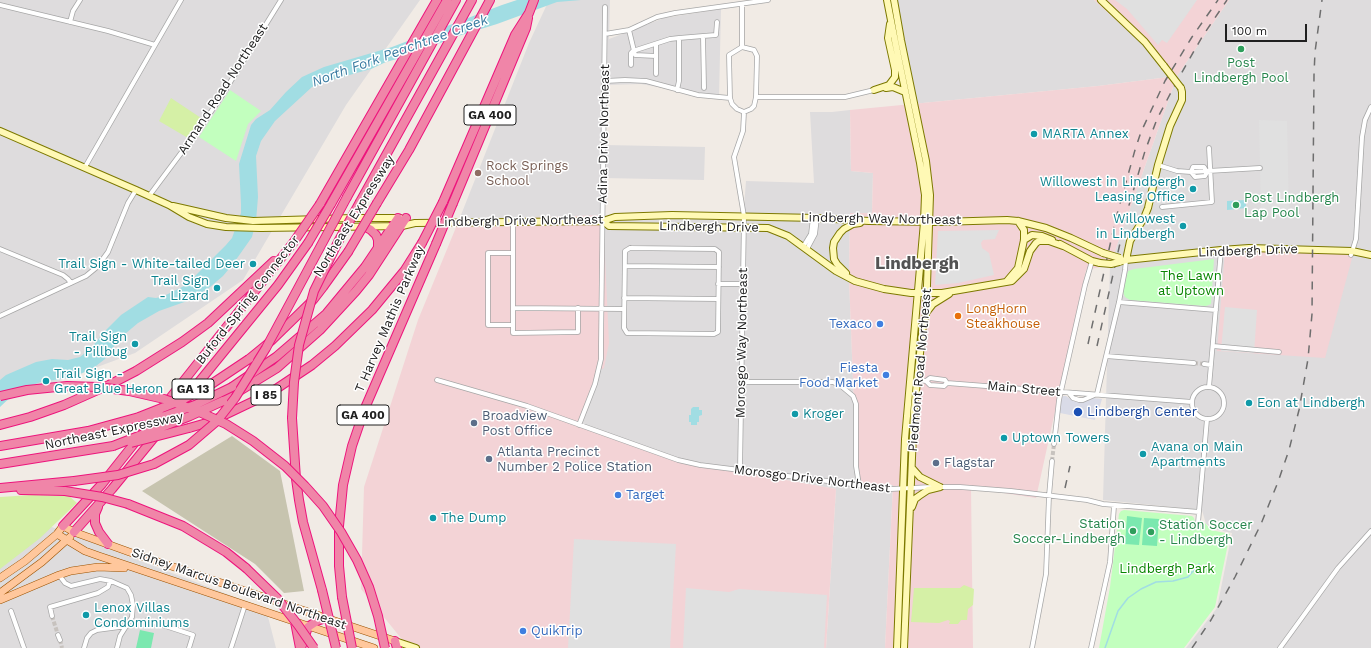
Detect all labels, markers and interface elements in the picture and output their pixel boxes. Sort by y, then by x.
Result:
water label: North Fork Peachtree Creek [310,11,490,91]
scale bar [1227,16,1309,42]
street label: Armand Road Northeast [175,20,271,158]
text: 100 m [1232,24,1267,38]
marker: Post Lindbergh Pool [1236,44,1246,54]
place label: Post Lindbergh Pool [1194,55,1288,86]
street label: Adina Drive Northeast [595,64,613,204]
road number: GA 400 [464,105,516,125]
place label: MARTA Annex [1042,126,1129,142]
marker: MARTA Annex [1029,129,1039,139]
street label: Northeast Expressway [310,152,398,280]
place label: Rock Springs School [486,158,568,189]
marker: Rock Springs School [473,168,483,178]
place label: Willowest in Lindbergh Leasing Office [1040,174,1185,205]
marker: Willowest in Lindbergh Leasing Office [1188,184,1198,194]
place label: Post Lindbergh Lap Pool [1244,190,1339,221]
marker: Post Lindbergh Lap Pool [1231,200,1241,210]
street label: Lindbergh Way Northeast [801,210,961,228]
place label: Willowest in Lindbergh [1096,211,1175,242]
street label: Lindbergh Drive Northeast [436,212,604,230]
street label: Lindbergh Drive [659,218,759,236]
marker: Willowest in Lindbergh [1178,221,1188,231]
street label: Buford-Spring Connector [193,232,303,368]
street label: Lindbergh Drive [1198,241,1298,261]
street label: T Harvey Mathis Parkway [352,243,428,395]
district label: Lindbergh [875,254,959,274]
place label: Trail Sign - White-tailed Deer [58,256,245,272]
marker: Trail Sign - White-tailed Deer [248,259,258,269]
street label: Morosgo Way Northeast [733,268,751,418]
park label: The Lawn at Uptown [1158,268,1224,299]
place label: Trail Sign - Lizard [151,273,209,304]
marker: Trail Sign - Lizard [212,283,222,293]
street label: Piedmont Road Northeast [905,288,935,452]
place label: LongHorn Steakhouse [966,301,1040,332]
marker: LongHorn Steakhouse [953,311,963,321]
place label: Texaco [829,316,872,332]
marker: Texaco [875,319,885,329]
place label: Trail Sign - Pillbug [69,329,127,360]
marker: Trail Sign - Pillbug [130,339,140,349]
place label: Fiesta Food Market [799,360,878,391]
place label: Trail Sign - Great Blue Heron [54,366,163,397]
marker: Fiesta Food Market [881,370,891,380]
marker: Trail Sign - Great Blue Heron [41,376,51,386]
street label: Main Street [987,378,1061,400]
road number: GA 13 [172,379,214,399]
road number: I 85 [251,385,281,405]
place label: Eon at Lindbergh [1257,395,1365,411]
marker: Eon at Lindbergh [1244,398,1254,408]
place label: Lindbergh Center [1087,404,1197,420]
road number: GA 400 [337,405,389,425]
place label: Kroger [803,406,844,422]
marker: Lindbergh Center [1072,406,1084,418]
place label: Broadview Post Office [482,408,553,439]
street label: Northeast Expressway [43,409,185,453]
marker: Kroger [790,409,800,419]
marker: Broadview Post Office [469,418,479,428]
place label: Uptown Towers [1012,430,1110,446]
marker: Uptown Towers [999,433,1009,443]
place label: Avana on Main Apartments [1151,439,1243,470]
place label: Atlanta Precinct Number 2 Police Station [497,444,652,475]
marker: Avana on Main Apartments [1138,449,1148,459]
marker: Atlanta Precinct Number 2 Police Station [484,454,494,464]
place label: Flagstar [944,455,995,471]
marker: Flagstar [931,458,941,468]
street label: Morosgo Drive Northeast [733,462,891,496]
place label: Target [626,487,665,503]
marker: Target [613,490,623,500]
place label: The Dump [441,510,507,526]
marker: The Dump [428,513,438,523]
place label: Station Soccer-Lindbergh [1013,516,1125,547]
place label: Station Soccer - Lindbergh [1159,517,1253,548]
marker: Station Soccer-Lindbergh [1128,526,1138,536]
marker: Station Soccer - Lindbergh [1146,527,1156,537]
street label: Sidney Marcus Boulevard Northeast [129,545,349,633]
park label: Lindbergh Park [1119,561,1215,577]
place label: Lenox Villas Condominiums [94,600,189,631]
marker: Lenox Villas Condominiums [81,610,91,620]
place label: QuikTrip [531,623,583,639]
marker: QuikTrip [518,626,528,636]

